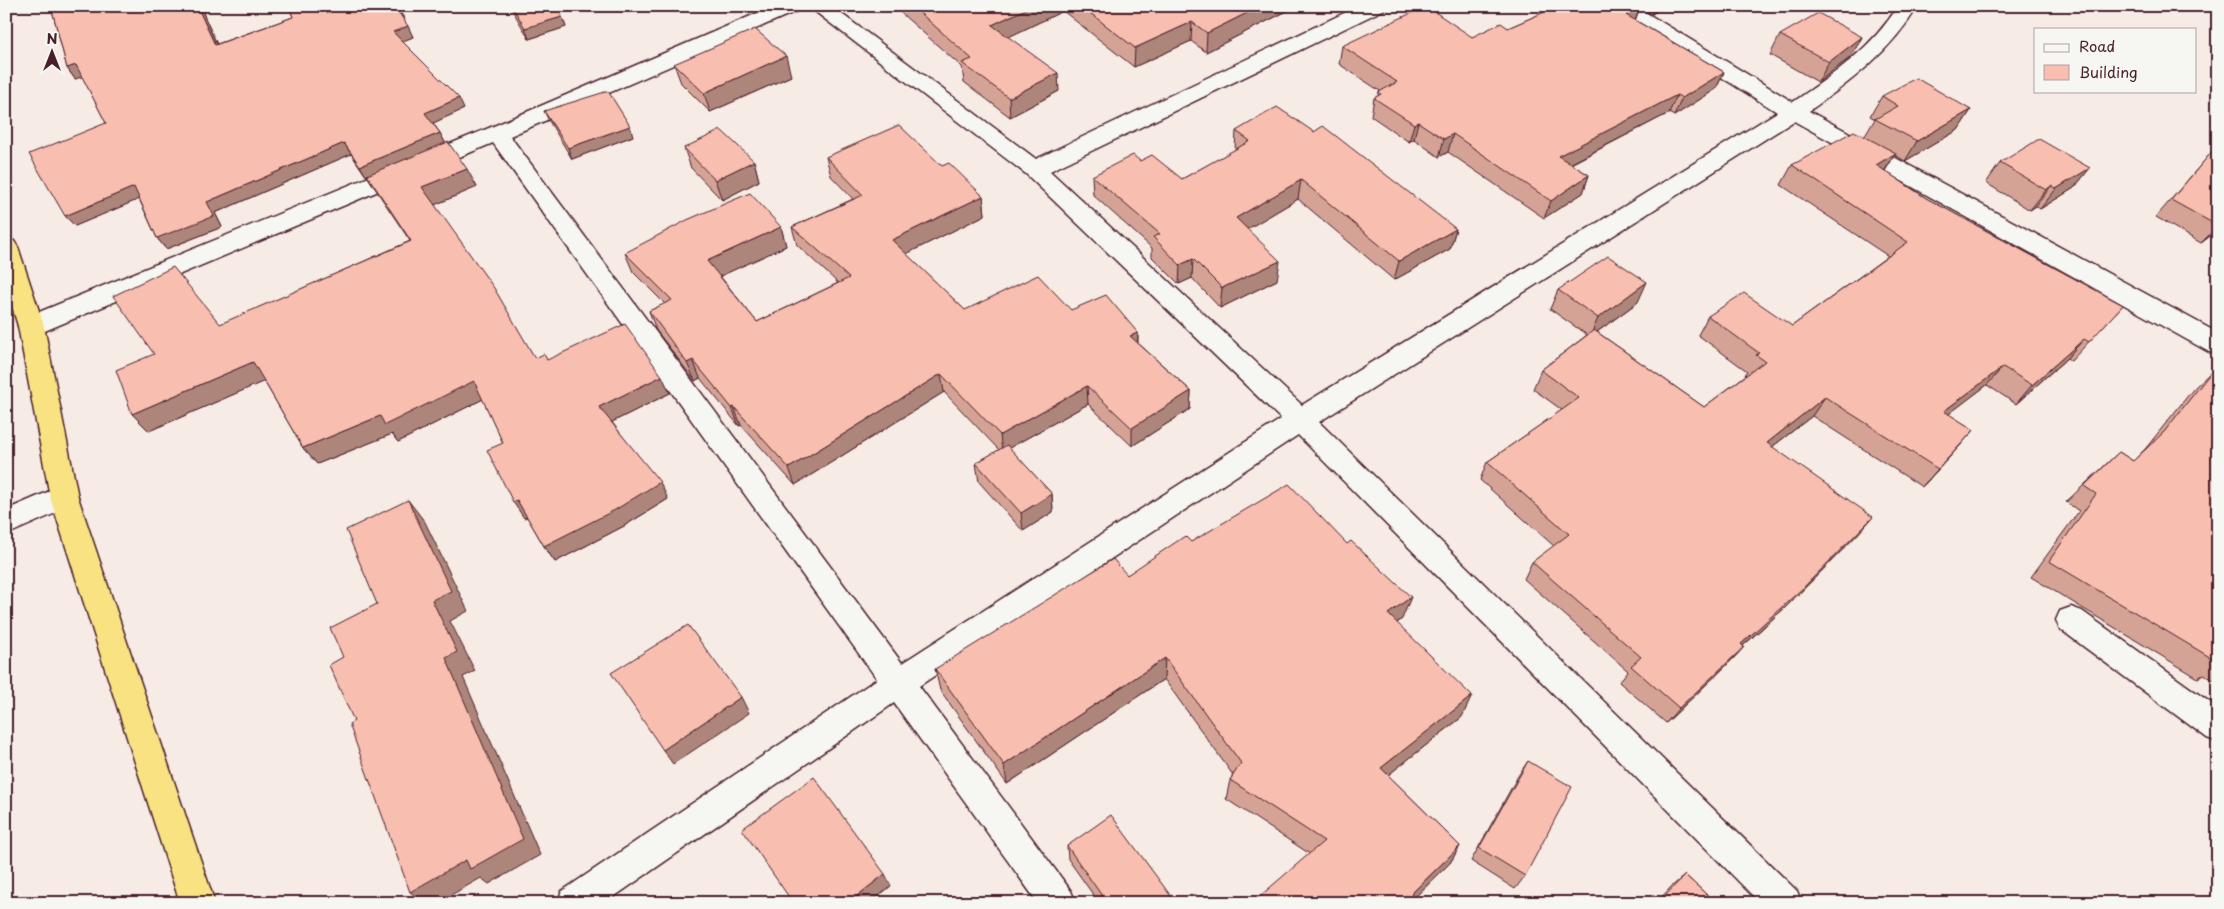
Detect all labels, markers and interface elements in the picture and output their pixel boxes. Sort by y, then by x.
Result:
north arrow [28,28,78,78]
text: N [46,28,58,49]
legend [2034,28,2196,92]
text: Road [2079,34,2115,57]
text: Building [2079,60,2138,83]

